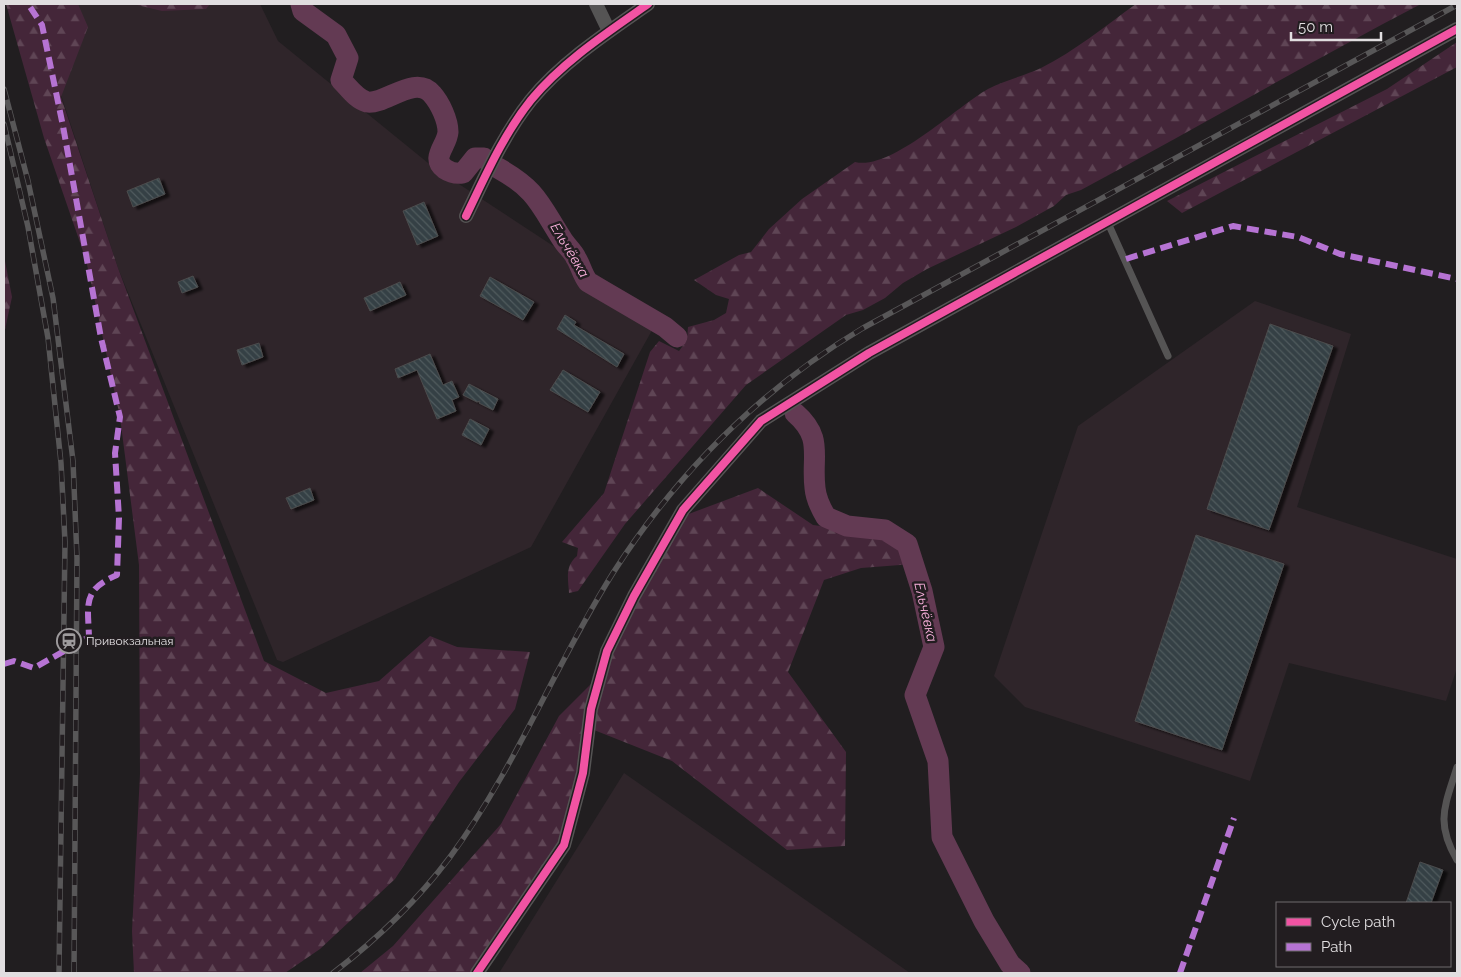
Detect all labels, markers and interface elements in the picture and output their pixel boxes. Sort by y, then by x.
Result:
scale bar [1291,10,1381,42]
text: 50 m [1298,18,1333,36]
water label: Ельчёвка [547,220,593,280]
water label: Ельчёвка [911,581,941,643]
station icon: Привокзальная [56,628,82,654]
place label: Привокзальная [86,634,173,648]
legend [1276,902,1451,967]
text: Cycle path [1321,913,1395,931]
text: Path [1321,938,1352,956]

